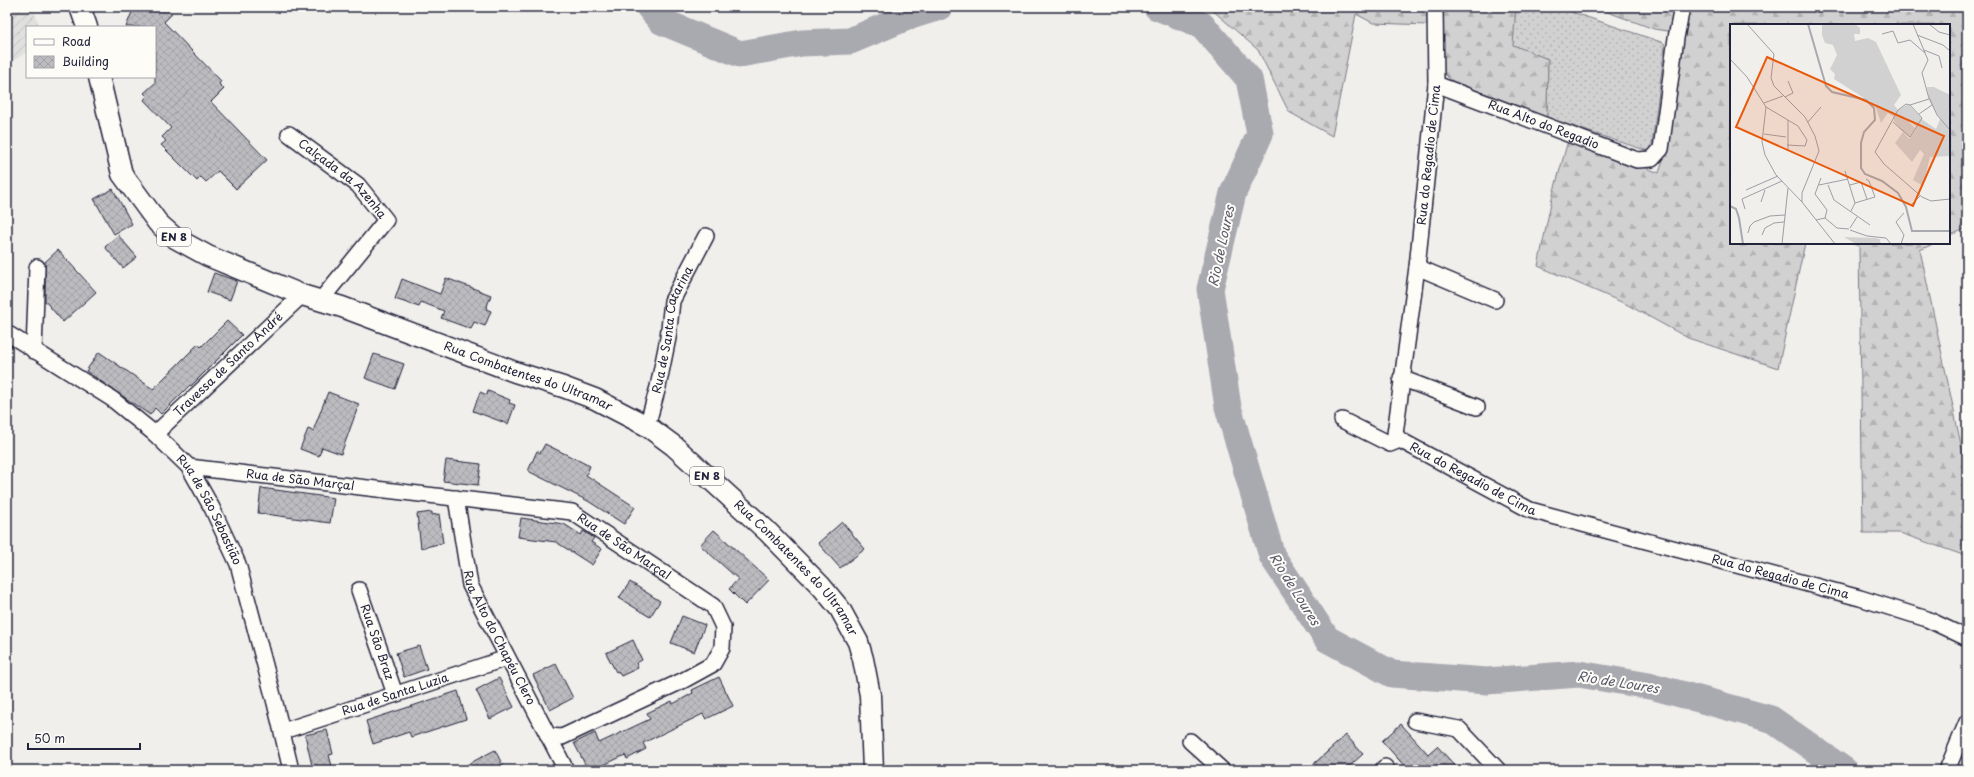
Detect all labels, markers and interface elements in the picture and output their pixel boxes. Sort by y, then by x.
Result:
inset map [1730,24,1950,244]
legend [26,26,156,78]
text: Road [62,32,91,50]
text: Building [62,52,109,70]
street label: Rua do Regadio de Cima [1412,83,1444,226]
street label: Rua Alto do Regadio [1486,95,1602,153]
street label: Calçada da Azenha [295,134,392,222]
water label: Rio de Loures [1203,203,1239,288]
road number: EN 8 [157,228,191,246]
street label: Rua de Santa Catarina [647,262,697,395]
street label: Travessa de Santo André [169,308,287,420]
street label: Rua Combatentes do Ultramar [442,336,616,415]
street label: Rua do Regadio de Cima [1407,437,1538,519]
street label: Rua de São Sebastião [173,450,247,568]
street label: Rua de São Marçal [245,464,356,494]
road number: EN 8 [690,467,724,485]
street label: Rua Combatentes do Ultramar [731,495,863,639]
street label: Rua de São Marçal [574,508,675,583]
water label: Rio de Loures [1266,549,1326,629]
street label: Rua do Regadio de Cima [1710,549,1851,603]
street label: Rua Alto do Chapéu Clero [460,569,541,708]
street label: Rua São Braz [357,601,399,682]
water label: Rio de Loures [1576,666,1661,697]
street label: Rua de Santa Luzia [339,668,451,719]
scale bar [28,725,140,751]
text: 50 m [34,729,65,747]

